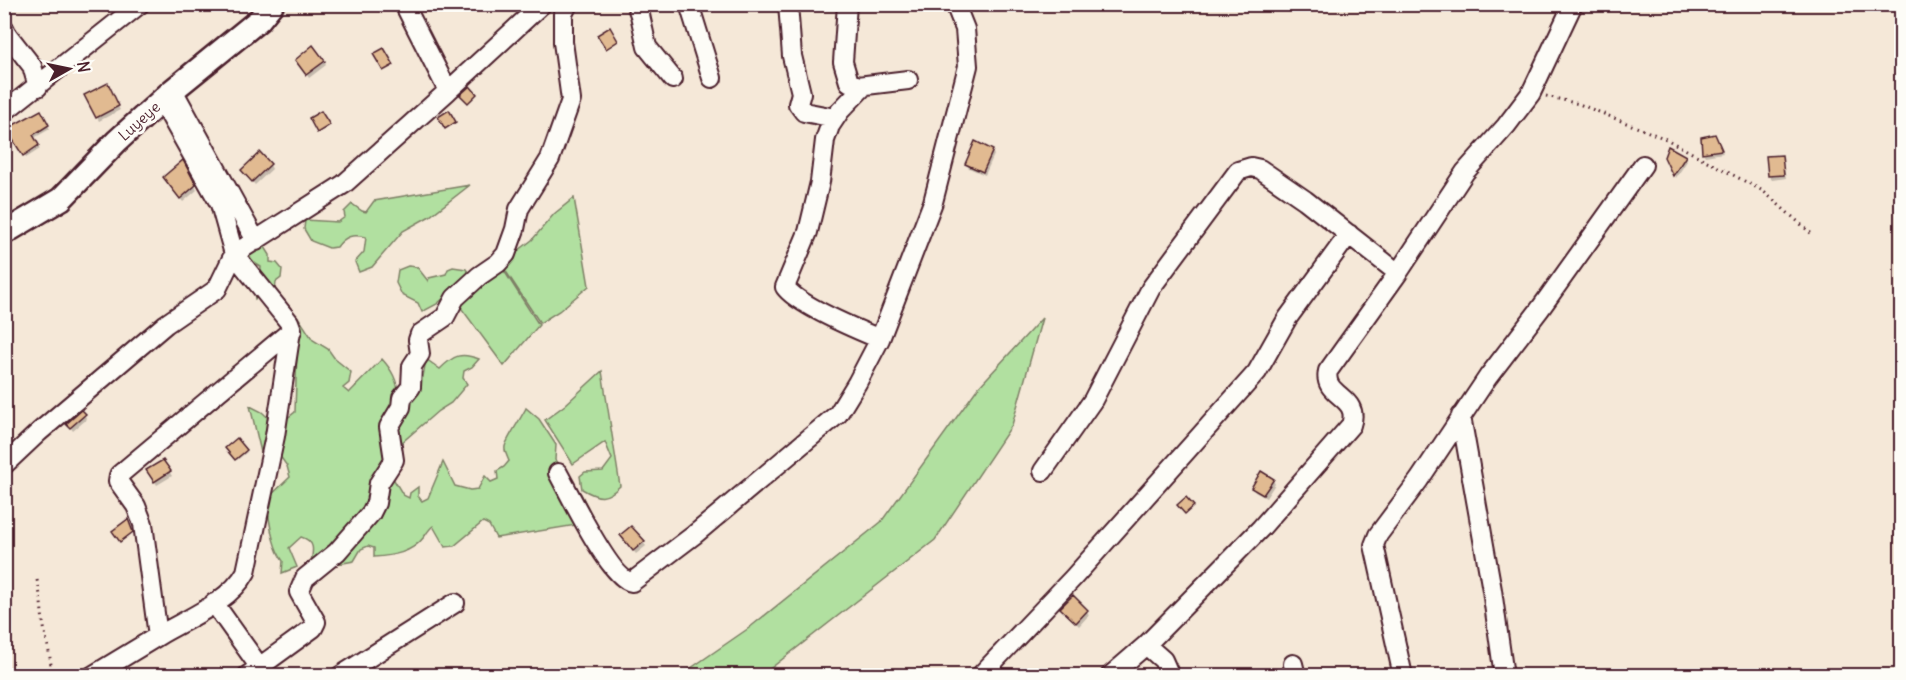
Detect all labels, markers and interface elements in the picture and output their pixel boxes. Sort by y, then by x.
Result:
north arrow [39,39,99,99]
text: N [73,60,95,74]
street label: Luyeye [114,97,164,145]

